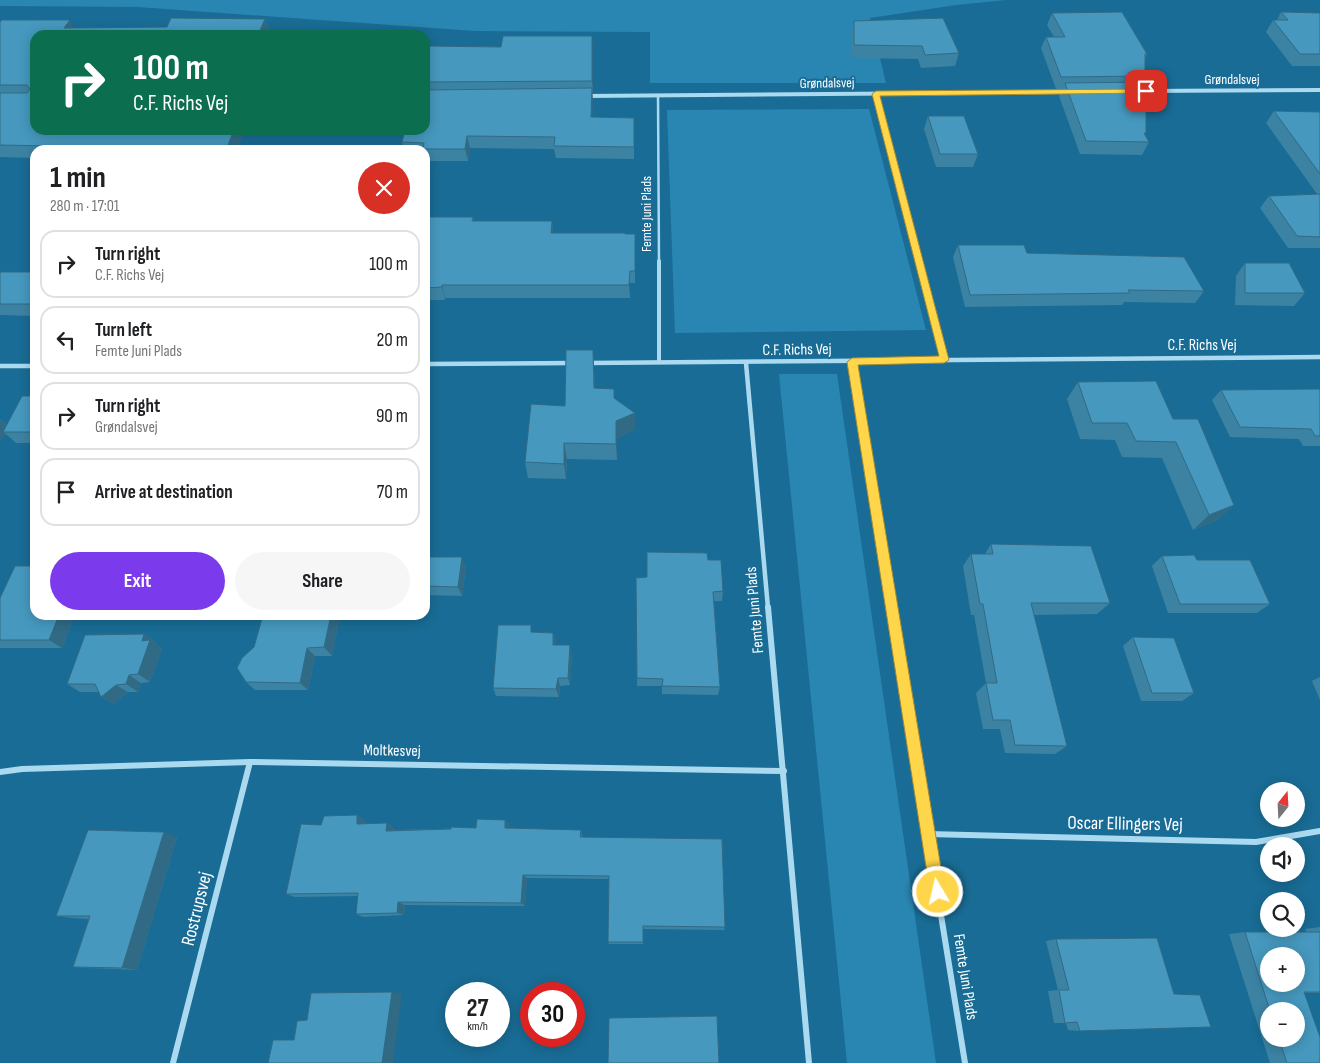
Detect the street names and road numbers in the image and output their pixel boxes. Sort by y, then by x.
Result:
street label: Grøndalsvej [1205,71,1259,88]
street label: Grøndalsvej [799,74,855,92]
street label: Femte Juni Plads [638,176,655,252]
street label: C.F. Richs Vej [1167,336,1237,355]
street label: C.F. Richs Vej [762,340,832,360]
street label: Femte Juni Plads [742,566,768,654]
street label: Moltkesvej [363,741,421,761]
street label: Oscar Ellingers Vej [1067,811,1183,837]
street label: Rostrupsvej [177,870,217,948]
street label: Femte Juni Plads [949,933,981,1022]

